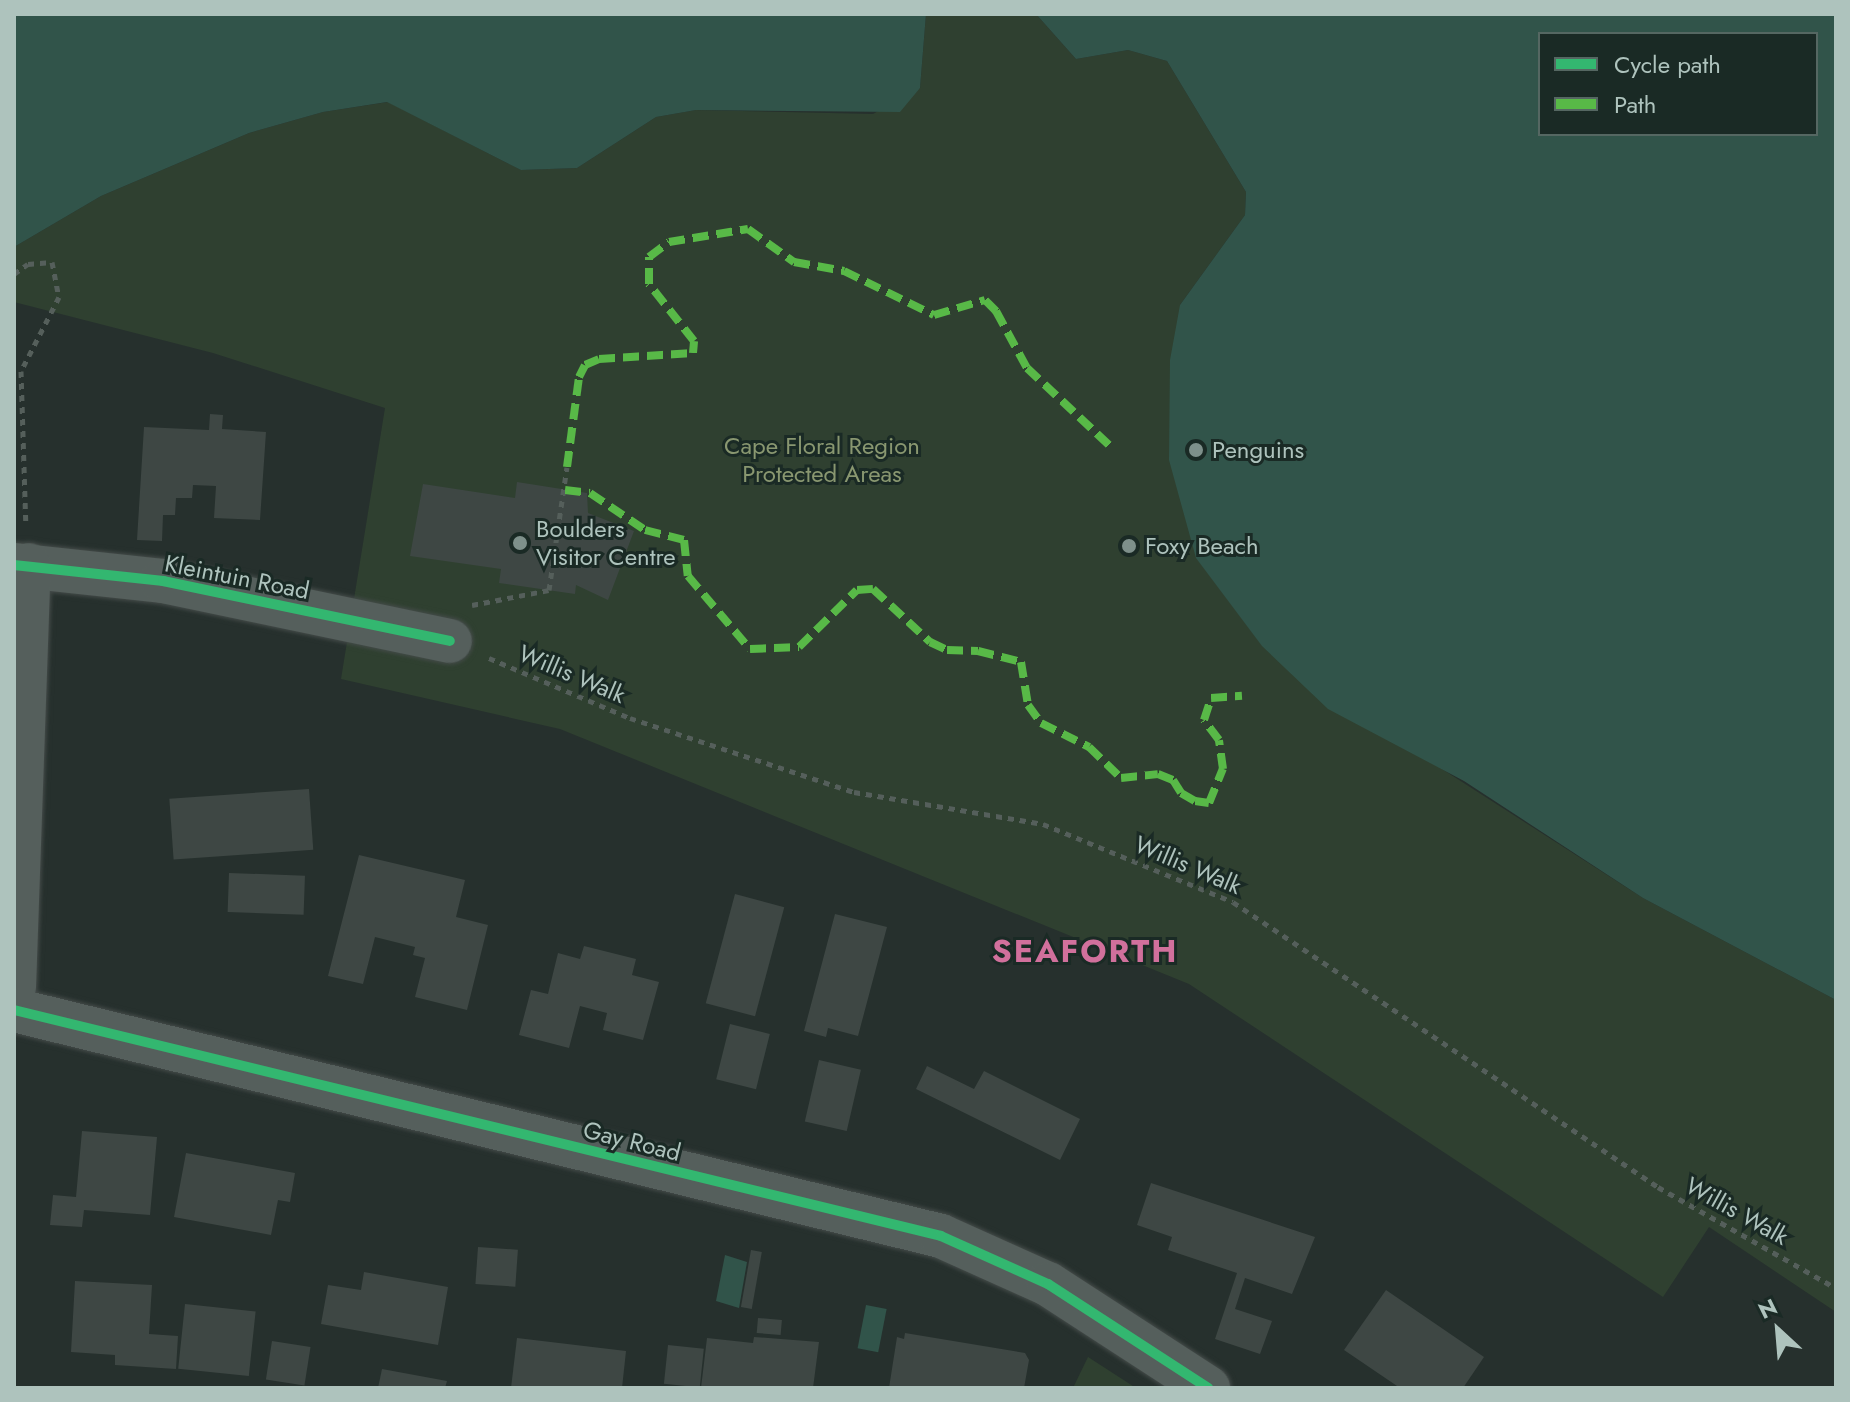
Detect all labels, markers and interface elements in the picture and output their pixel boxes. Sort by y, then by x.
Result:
legend [1538,32,1818,136]
text: Cycle path [1614,47,1721,82]
text: Path [1614,87,1656,122]
park label: Cape Floral Region Protected Areas [724,432,920,488]
place label: Penguins [1212,436,1304,464]
marker: Penguins [1187,441,1205,459]
place label: Boulders Visitor Centre [536,515,676,571]
place label: Foxy Beach [1145,532,1259,560]
marker: Boulders Visitor Centre [511,534,529,552]
marker: Foxy Beach [1120,537,1138,555]
street label: Kleintuin Road [162,549,312,605]
street label: Willis Walk [514,639,630,709]
street label: Willis Walk [1130,830,1246,900]
district label: SEAFORTH [992,932,1178,970]
street label: Gay Road [580,1115,684,1167]
street label: Willis Walk [1681,1171,1793,1251]
north arrow [1738,1290,1818,1370]
text: N [1753,1290,1782,1327]

